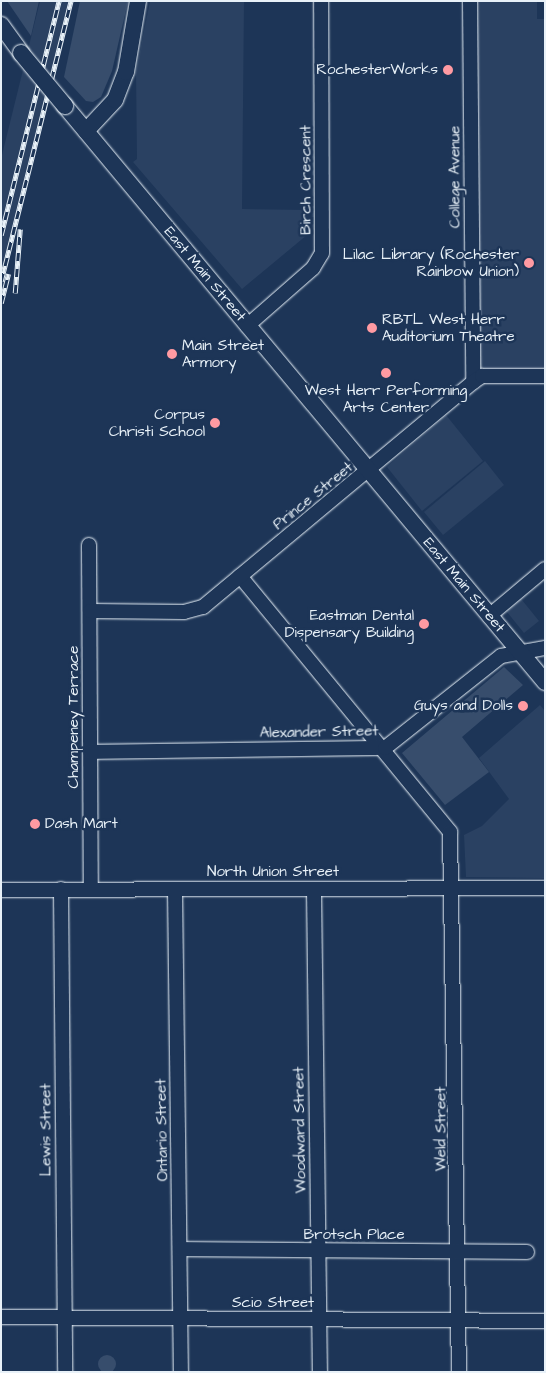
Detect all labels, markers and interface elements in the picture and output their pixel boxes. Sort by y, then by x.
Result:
place label: RochesterWorks [316,61,438,79]
marker: RochesterWorks [442,64,454,76]
street label: Birch Crescent [297,125,315,235]
street label: College Avenue [446,126,464,228]
street label: East Main Street [160,223,250,325]
place label: Lilac Library (Rochester Rainbow Union) [343,245,519,280]
marker: Lilac Library (Rochester Rainbow Union) [523,257,535,269]
place label: RBTL West Herr Auditorium Theatre [382,310,515,345]
marker: RBTL West Herr Auditorium Theatre [366,322,378,334]
place label: Main Street Armory [182,336,264,371]
marker: Main Street Armory [166,348,178,360]
marker: West Herr Performing Arts Center [380,367,392,379]
place label: West Herr Performing Arts Center [305,381,467,416]
place label: Corpus Christi School [109,405,205,440]
marker: Corpus Christi School [209,417,221,429]
street label: Prince Street [269,458,357,534]
street label: East Main Street [419,534,509,636]
place label: Eastman Dental Dispensary Building [285,606,414,641]
marker: Eastman Dental Dispensary Building [418,618,430,630]
street label: Champeney Terrace [65,646,83,788]
place label: Guys and Dolls [414,697,513,715]
marker: Guys and Dolls [517,700,529,712]
street label: Alexander Street [260,722,378,742]
place label: Dash Mart [45,815,118,833]
marker: Dash Mart [29,818,41,830]
street label: North Union Street [207,863,339,881]
street label: Woodward Street [290,1067,310,1193]
street label: Ontario Street [152,1079,172,1181]
street label: Lewis Street [37,1084,55,1176]
street label: Weld Street [432,1087,450,1171]
street label: Brotsch Place [303,1226,405,1244]
street label: Scio Street [232,1294,314,1312]

